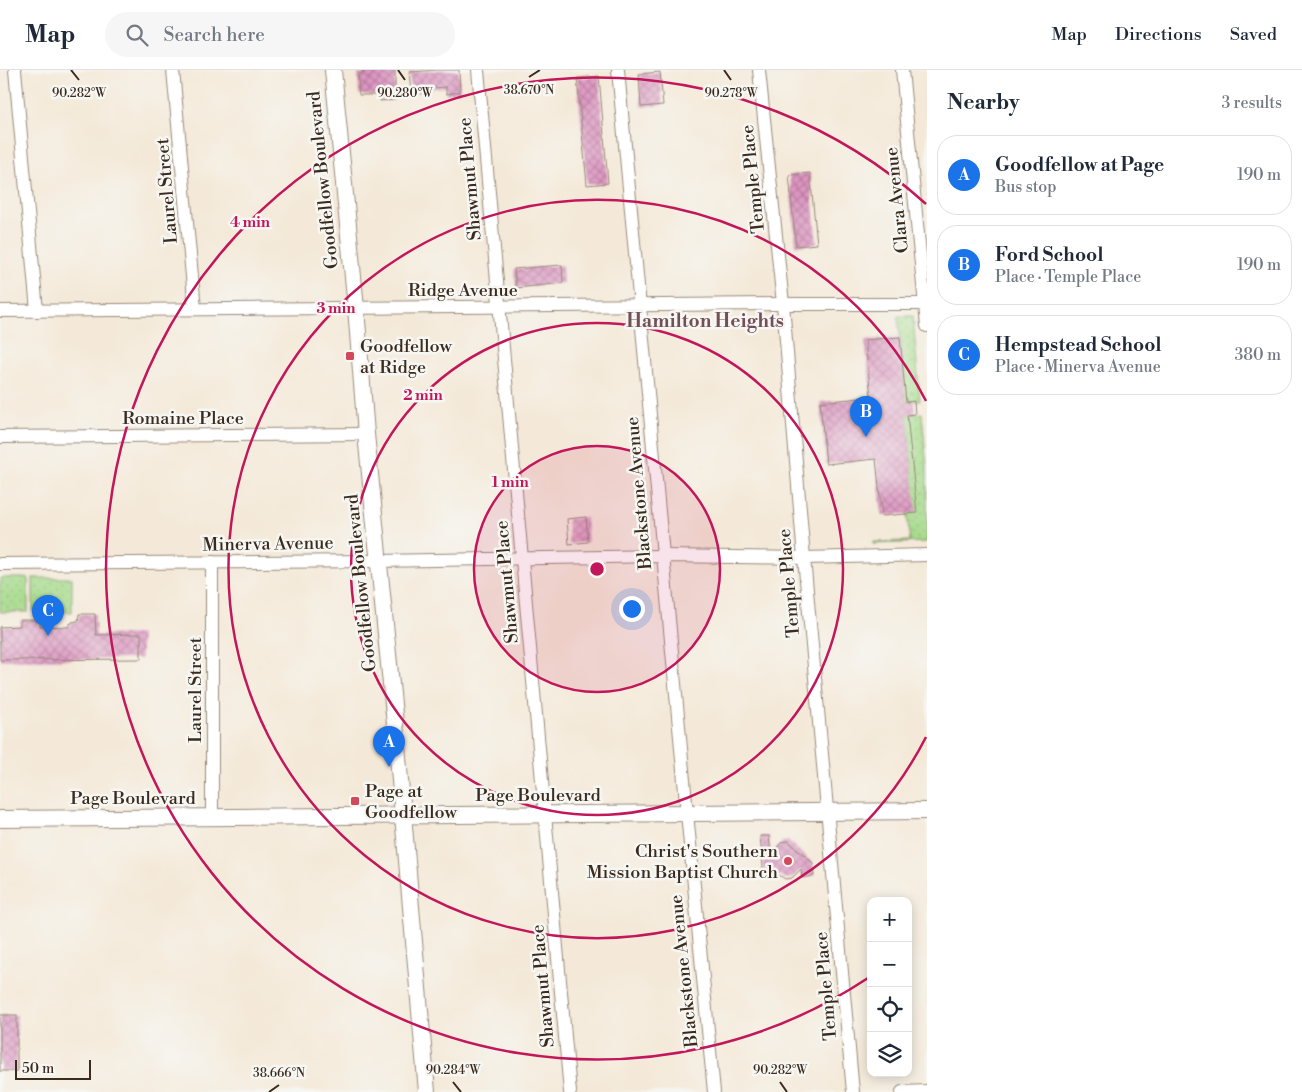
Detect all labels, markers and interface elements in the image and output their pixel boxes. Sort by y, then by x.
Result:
search box [105,12,455,57]
text: Map [25,20,75,50]
icon: search [123,21,151,49]
text: Search here [163,23,265,47]
text: Map [1051,23,1087,46]
text: Directions [1115,23,1202,46]
text: Saved [1230,23,1277,46]
text: 38.670°N [504,83,554,98]
text: 90.282°W [52,86,107,101]
text: 90.280°W [377,86,434,101]
text: 90.278°W [704,86,759,101]
street label: Goodfellow Boulevard [302,89,344,270]
text: Nearby [947,90,1020,116]
text: 3 results [1221,93,1282,113]
street label: Shawmut Place [453,116,487,242]
street label: Temple Place [736,123,770,235]
street label: Laurel Street [151,137,183,245]
street label: Clara Avenue [880,146,914,254]
text: Goodfellow at Page [995,153,1164,177]
text: A [958,165,970,185]
text: 190 m [1237,165,1281,185]
text: Bus stop [995,177,1057,197]
text: 4 min [230,213,271,232]
text: Ford School [995,243,1104,267]
text: B [958,255,970,275]
text: 190 m [1237,255,1281,275]
text: Place · Temple Place [995,267,1141,287]
street label: Ridge Avenue [408,279,518,302]
text: 3 min [316,299,356,318]
district label: Hamilton Heights [626,309,784,333]
text: Hempstead School [995,333,1162,357]
place label: Goodfellow at Ridge [360,335,452,379]
text: C [958,345,970,365]
text: 380 m [1234,345,1281,365]
marker: Goodfellow at Ridge [344,350,356,362]
text: Place · Minerva Avenue [995,357,1161,377]
text: 2 min [403,386,443,405]
pin: B [850,396,882,437]
street label: Romaine Place [122,407,244,430]
street label: Blackstone Avenue [621,416,657,571]
text: 1 min [491,473,529,492]
street label: Goodfellow Boulevard [340,492,382,673]
street label: Shawmut Place [490,519,524,645]
street label: Temple Place [773,528,805,638]
street label: Minerva Avenue [202,531,334,557]
centre of rings [588,560,606,578]
pin: C [32,595,64,636]
your location [619,596,645,622]
street label: Laurel Street [184,636,207,743]
pin: A [373,726,405,767]
place label: Page at Goodfellow [365,780,457,824]
street label: Page Boulevard [475,784,602,807]
street label: Page Boulevard [70,787,197,810]
marker: Page at Goodfellow [349,795,361,807]
place label: Christ's Southern Mission Baptist Church [587,840,778,884]
marker: Christ's Southern Mission Baptist Church [782,855,794,867]
street label: Blackstone Avenue [665,893,704,1050]
map controls [867,897,912,1077]
button: + [867,897,912,942]
street label: Shawmut Place [526,923,560,1049]
street label: Temple Place [810,931,842,1041]
button: − [867,942,912,987]
button: locate [867,987,912,1032]
button: layers [867,1032,912,1077]
scale bar [15,1057,91,1080]
text: 50 m [22,1060,54,1078]
text: 90.284°W [426,1063,481,1078]
text: 90.282°W [753,1063,808,1078]
text: 38.666°N [253,1066,305,1081]

